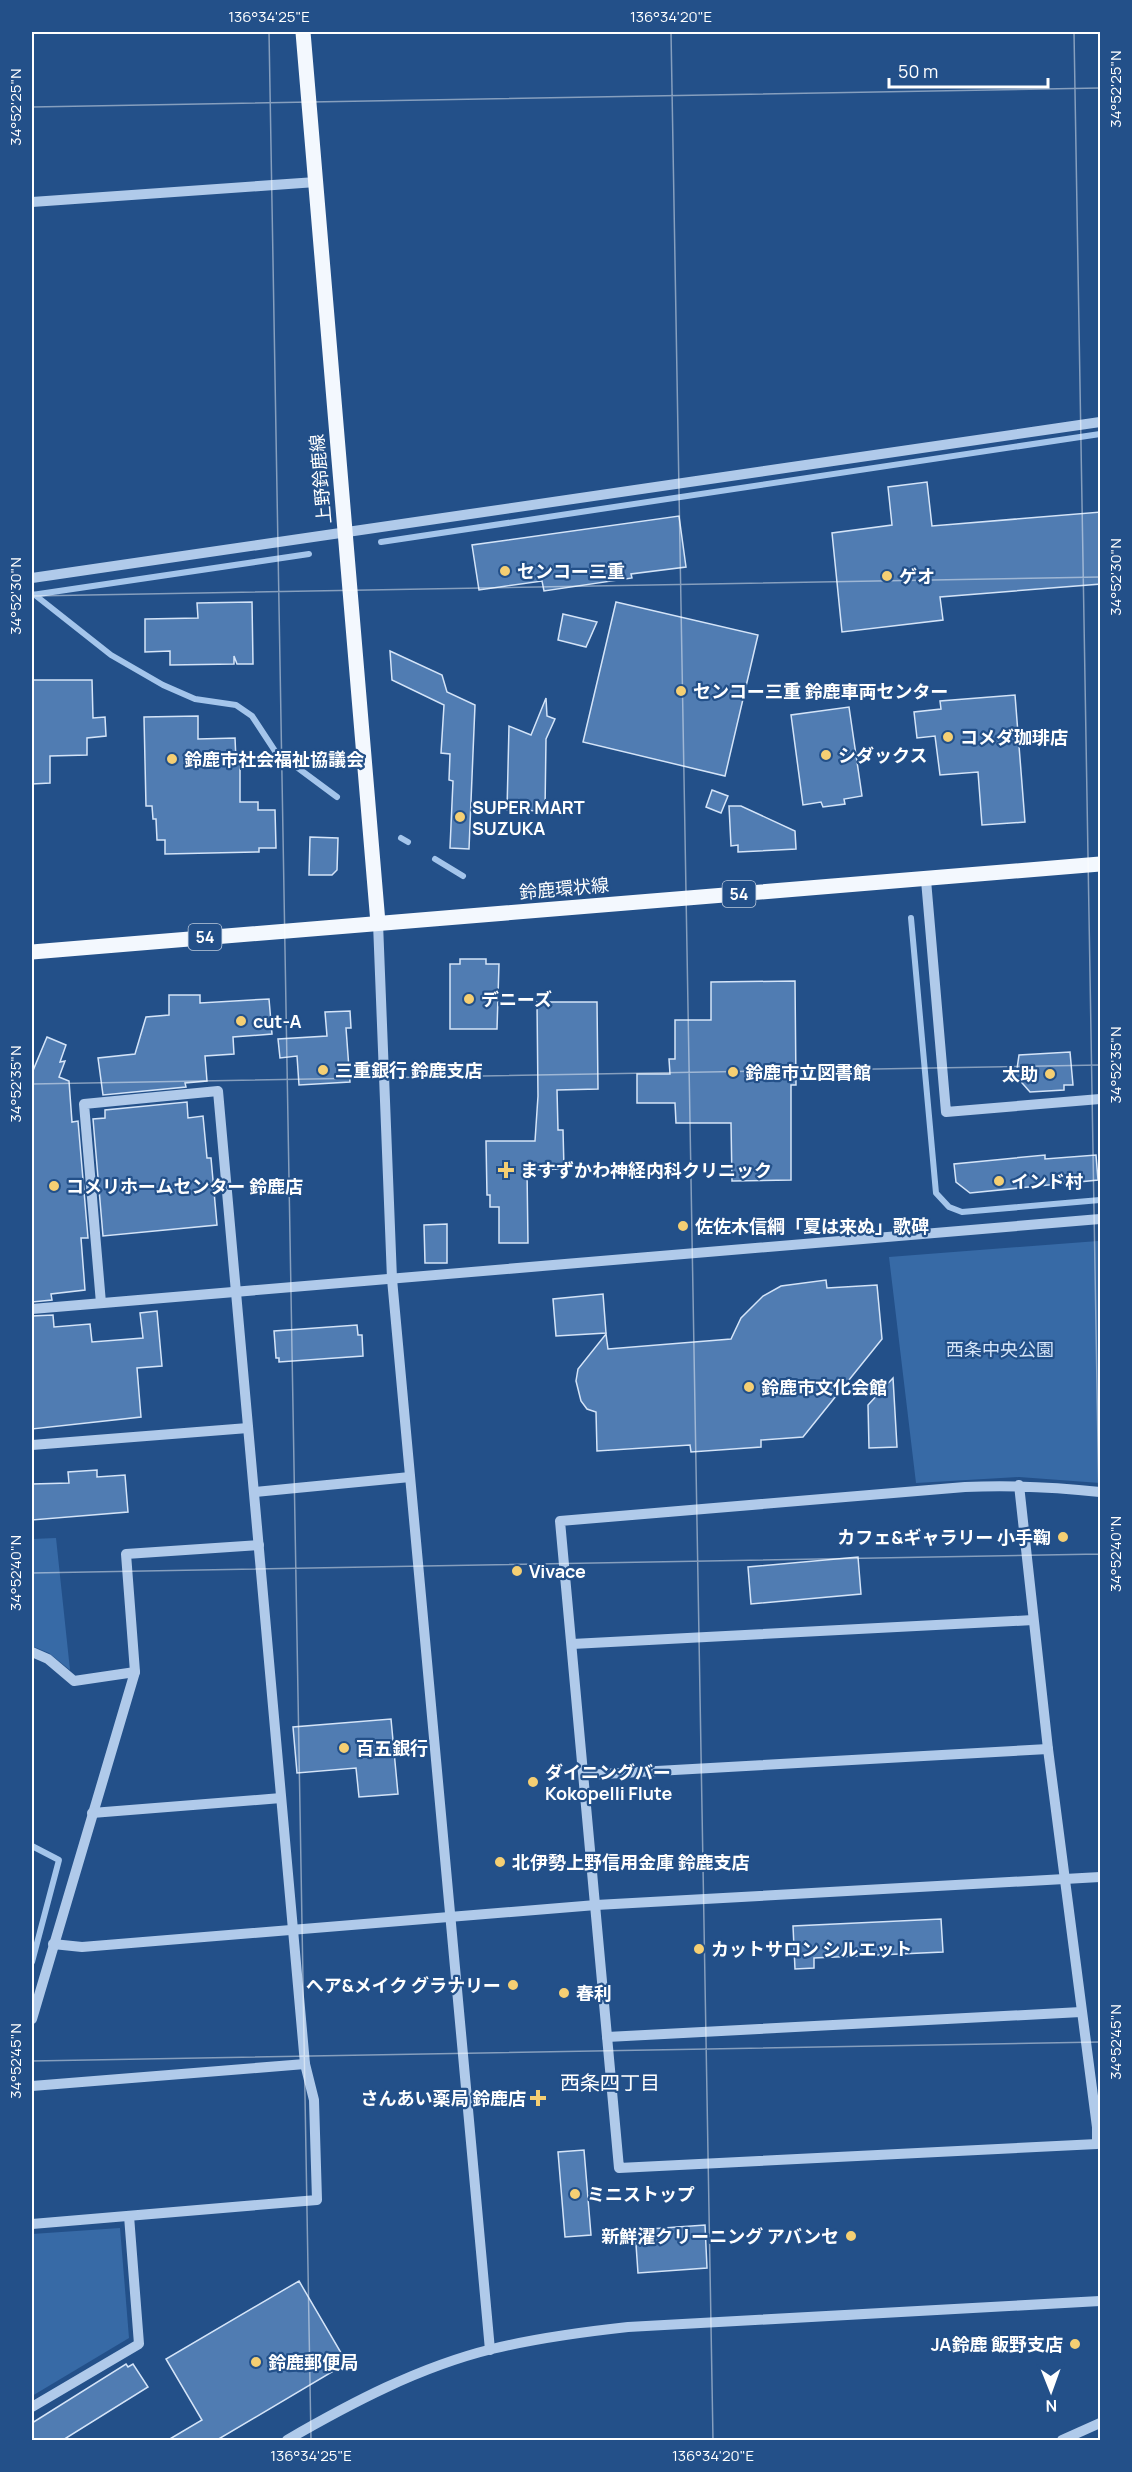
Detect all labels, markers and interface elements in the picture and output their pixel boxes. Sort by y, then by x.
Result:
text: 136°34'25"E [228,6,310,27]
text: 136°34'20"E [630,6,712,27]
text: 34°52'25"N [1105,50,1126,128]
scale bar [889,51,1048,89]
text: 50 m [898,59,938,83]
text: 34°52'25"N [5,68,26,146]
street label: 上野鈴鹿線 [304,433,336,525]
text: 34°52'30"N [1105,538,1126,616]
text: 34°52'30"N [5,557,26,635]
place label: センコー三重 [517,559,625,583]
marker: センコー三重 [498,564,512,578]
place label: ゲオ [899,564,935,588]
marker: ゲオ [880,569,894,583]
place label: センコー三重 鈴鹿車両センター [693,679,949,703]
marker: センコー三重 鈴鹿車両センター [674,684,688,698]
place label: コメダ珈琲店 [960,725,1068,749]
marker: コメダ珈琲店 [941,730,955,744]
place label: シダックス [838,743,927,767]
place label: 鈴鹿市社会福祉協議会 [184,747,364,771]
marker: シダックス [819,748,833,762]
marker: 鈴鹿市社会福祉協議会 [165,752,179,766]
place label: SUPER MART SUZUKA [472,795,585,840]
marker: SUPER MART SUZUKA [453,810,467,824]
street label: 鈴鹿環状線 [518,872,610,904]
road number: 54 [722,881,756,907]
road number: 54 [188,924,222,950]
place label: デニーズ [481,987,552,1011]
marker: デニーズ [462,992,476,1006]
place label: cut-A [253,1009,302,1033]
marker: cut-A [234,1014,248,1028]
text: 34°52'35"N [1105,1027,1126,1103]
text: 34°52'35"N [5,1046,26,1122]
place label: 三重銀行 鈴鹿支店 [335,1058,483,1082]
place label: 鈴鹿市立図書館 [745,1060,871,1084]
place label: 太助 [1002,1062,1038,1086]
marker: 三重銀行 鈴鹿支店 [316,1063,330,1077]
marker: 鈴鹿市立図書館 [726,1065,740,1079]
marker: 太助 [1043,1067,1057,1081]
place label: ますずかわ神経内科クリニック [520,1158,772,1182]
marker: ますずかわ神経内科クリニック [497,1161,515,1179]
place label: インド村 [1011,1169,1083,1193]
place label: コメリホームセンター 鈴鹿店 [66,1174,303,1198]
marker: インド村 [992,1174,1006,1188]
marker: コメリホームセンター 鈴鹿店 [47,1179,61,1193]
place label: 佐佐木信綱「夏は来ぬ」歌碑 [695,1214,929,1238]
marker: 佐佐木信綱「夏は来ぬ」歌碑 [676,1219,690,1233]
park label: 西条中央公園 [946,1337,1054,1361]
place label: 鈴鹿市文化会館 [761,1375,887,1399]
marker: 鈴鹿市文化会館 [742,1380,756,1394]
text: 34°52'40"N [1105,1516,1126,1592]
place label: カフェ&ギャラリー 小手鞠 [837,1525,1051,1549]
marker: カフェ&ギャラリー 小手鞠 [1056,1530,1070,1544]
text: 34°52'40"N [5,1535,26,1611]
place label: Vivace [529,1559,586,1583]
marker: Vivace [510,1564,524,1578]
place label: 百五銀行 [356,1736,428,1760]
marker: 百五銀行 [337,1741,351,1755]
place label: ダイニングバー Kokopelli Flute [545,1760,672,1805]
marker: ダイニングバー Kokopelli Flute [526,1775,540,1789]
place label: 北伊勢上野信用金庫 鈴鹿支店 [512,1850,750,1874]
marker: 北伊勢上野信用金庫 鈴鹿支店 [493,1855,507,1869]
place label: カットサロン シルエット [711,1937,913,1961]
marker: カットサロン シルエット [692,1942,706,1956]
place label: ヘア&メイク グラナリー [306,1973,501,1997]
marker: ヘア&メイク グラナリー [506,1978,520,1992]
place label: 春利 [576,1981,612,2005]
marker: 春利 [557,1986,571,2000]
text: 34°52'45"N [1105,2004,1126,2080]
text: 34°52'45"N [5,2023,26,2099]
district label: 西条四丁目 [560,2069,660,2096]
place label: さんあい薬局 鈴鹿店 [360,2086,526,2110]
marker: さんあい薬局 鈴鹿店 [531,2091,545,2105]
place label: ミニストップ [587,2182,695,2206]
marker: ミニストップ [568,2187,582,2201]
place label: 新鮮濯クリーニング アバンセ [601,2224,839,2248]
marker: 新鮮濯クリーニング アバンセ [844,2229,858,2243]
place label: JA鈴鹿 飯野支店 [931,2332,1063,2356]
marker: JA鈴鹿 飯野支店 [1068,2337,1082,2351]
place label: 鈴鹿郵便局 [268,2350,358,2374]
marker: 鈴鹿郵便局 [249,2355,263,2369]
north arrow [1021,2361,1081,2421]
text: N [1045,2395,1057,2417]
text: 136°34'25"E [270,2445,352,2466]
text: 136°34'20"E [672,2445,754,2466]

